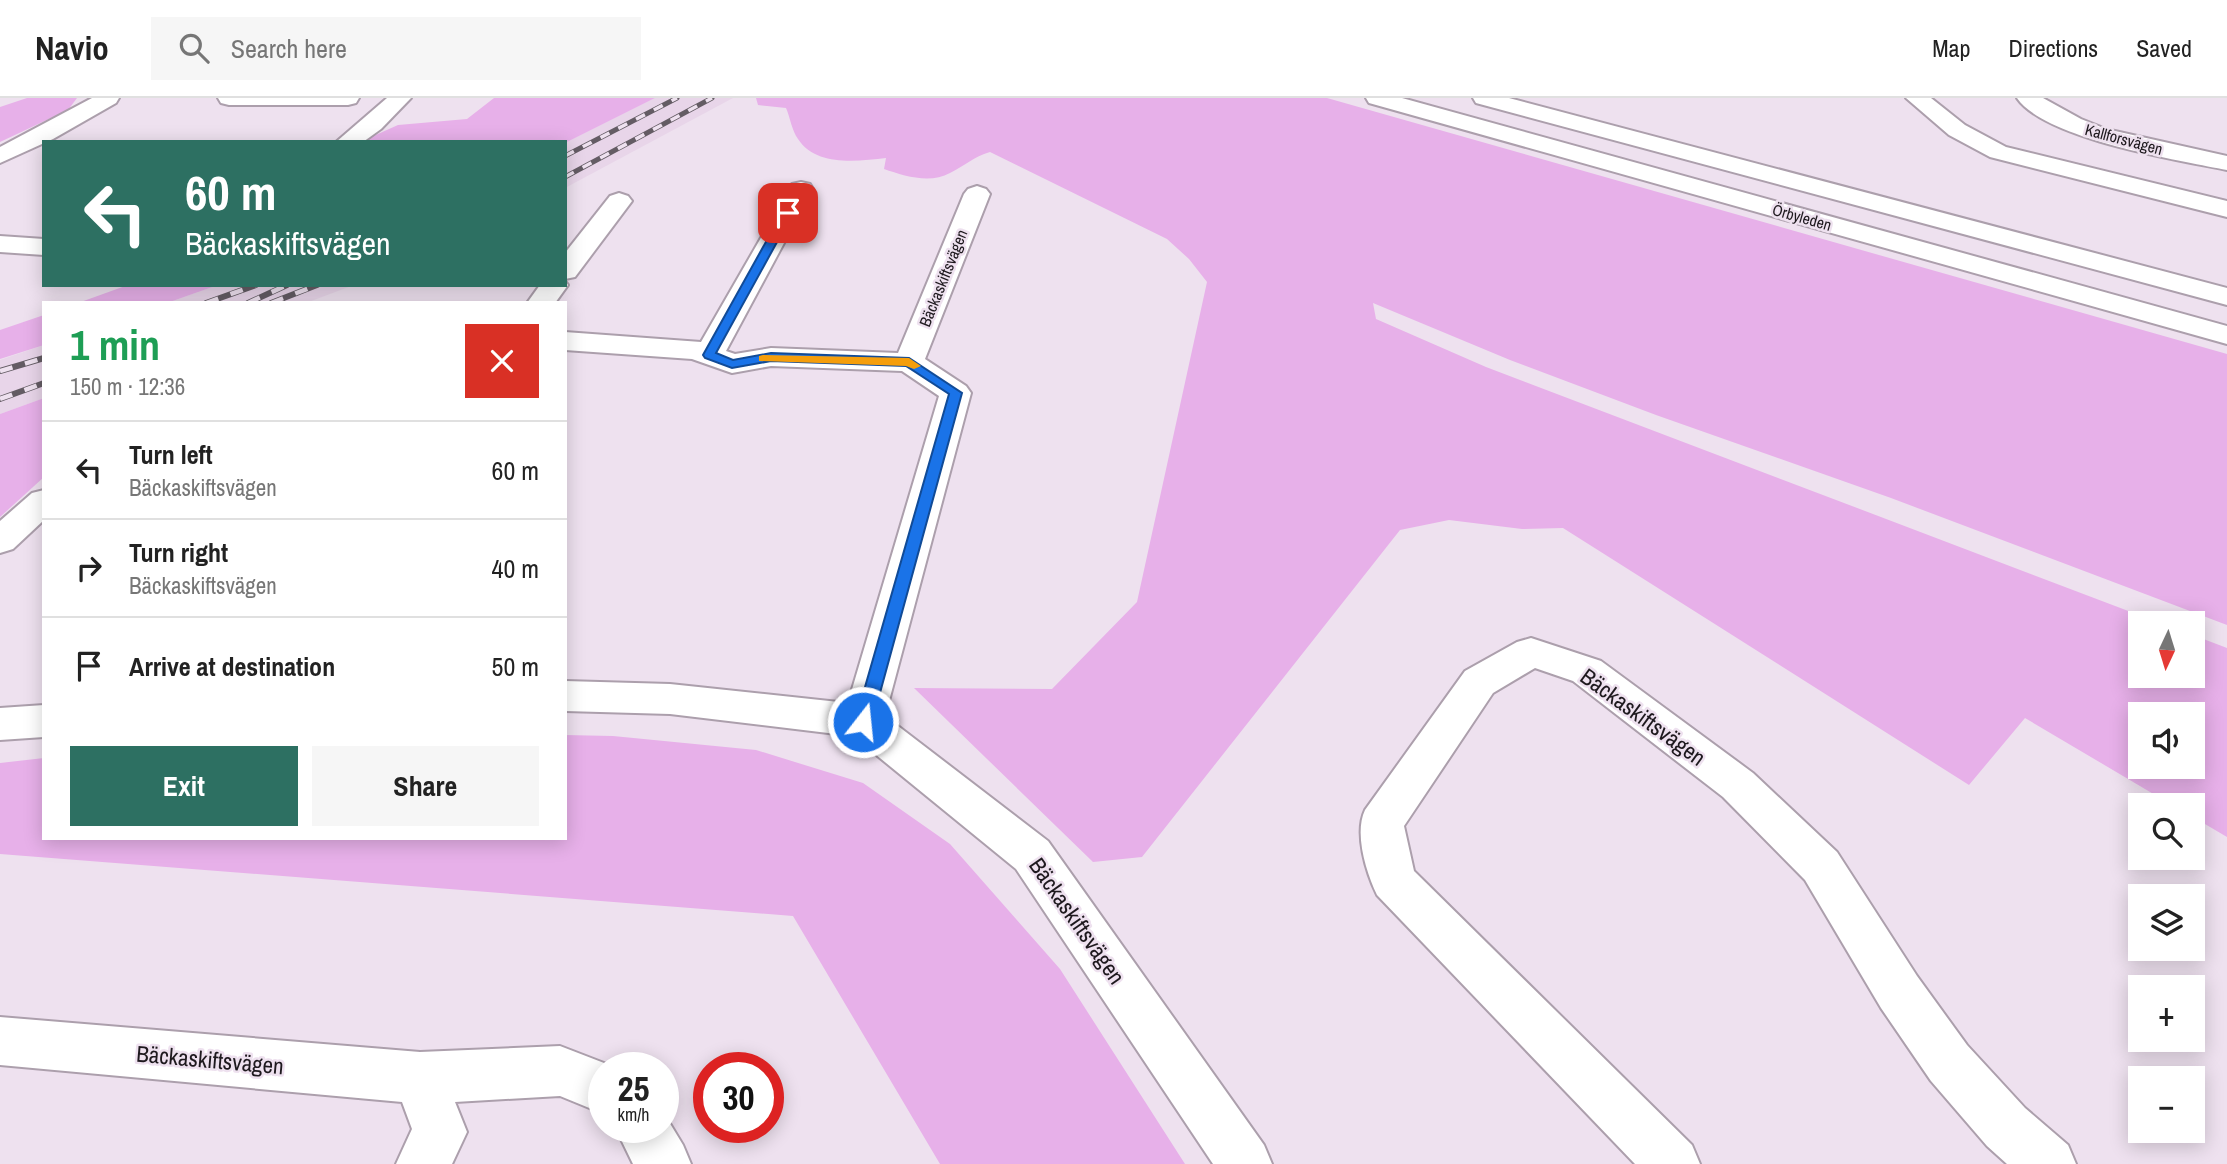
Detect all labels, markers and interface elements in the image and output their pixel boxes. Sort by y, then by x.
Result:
search box [151,17,641,80]
text: Navio [35,26,109,70]
icon: search [175,29,213,67]
text: Search here [231,31,347,66]
text: Map [1932,32,1970,64]
text: Directions [2008,32,2098,64]
text: Saved [2136,32,2192,64]
street label: Kallforsvägen [2083,118,2165,160]
text: 60 m [185,159,277,225]
icon: left [70,168,161,259]
pin [758,183,818,243]
icon: arrive [769,194,807,232]
street label: Örbyleden [1770,198,1834,236]
text: Bäckaskiftsvägen [185,222,391,265]
street label: Bäckaskiftsvägen [914,226,972,330]
text: 1 min [70,317,160,373]
button: close [465,324,539,398]
text: 150 m · 12:36 [70,371,185,402]
text: Turn left [129,437,213,472]
icon: left [70,451,108,489]
text: 60 m [492,453,539,488]
text: Bäckaskiftsvägen [129,472,277,503]
text: Turn right [129,535,228,570]
icon: right [70,549,108,587]
text: 40 m [492,551,539,586]
text: Bäckaskiftsvägen [129,570,277,601]
north arrow [2128,611,2205,688]
map controls [2128,611,2205,1143]
icon: arrive [70,647,108,685]
text: Arrive at destination [129,649,335,684]
text: 50 m [492,649,539,684]
street label: Bäckaskiftsvägen [1574,661,1712,773]
position arrow [826,685,900,759]
button: sound [2128,702,2205,779]
button: Exit [70,746,298,826]
button: Share [312,746,539,826]
button: search [2128,793,2205,870]
street label: Bäckaskiftsvägen [1022,851,1133,990]
button: layers [2128,884,2205,961]
button: + [2128,975,2205,1052]
street label: Bäckaskiftsvägen [135,1038,285,1081]
speed limit sign: 30 [693,1052,784,1143]
text: 25 [618,1065,649,1112]
button: − [2128,1066,2205,1143]
text: km/h [618,1102,650,1127]

